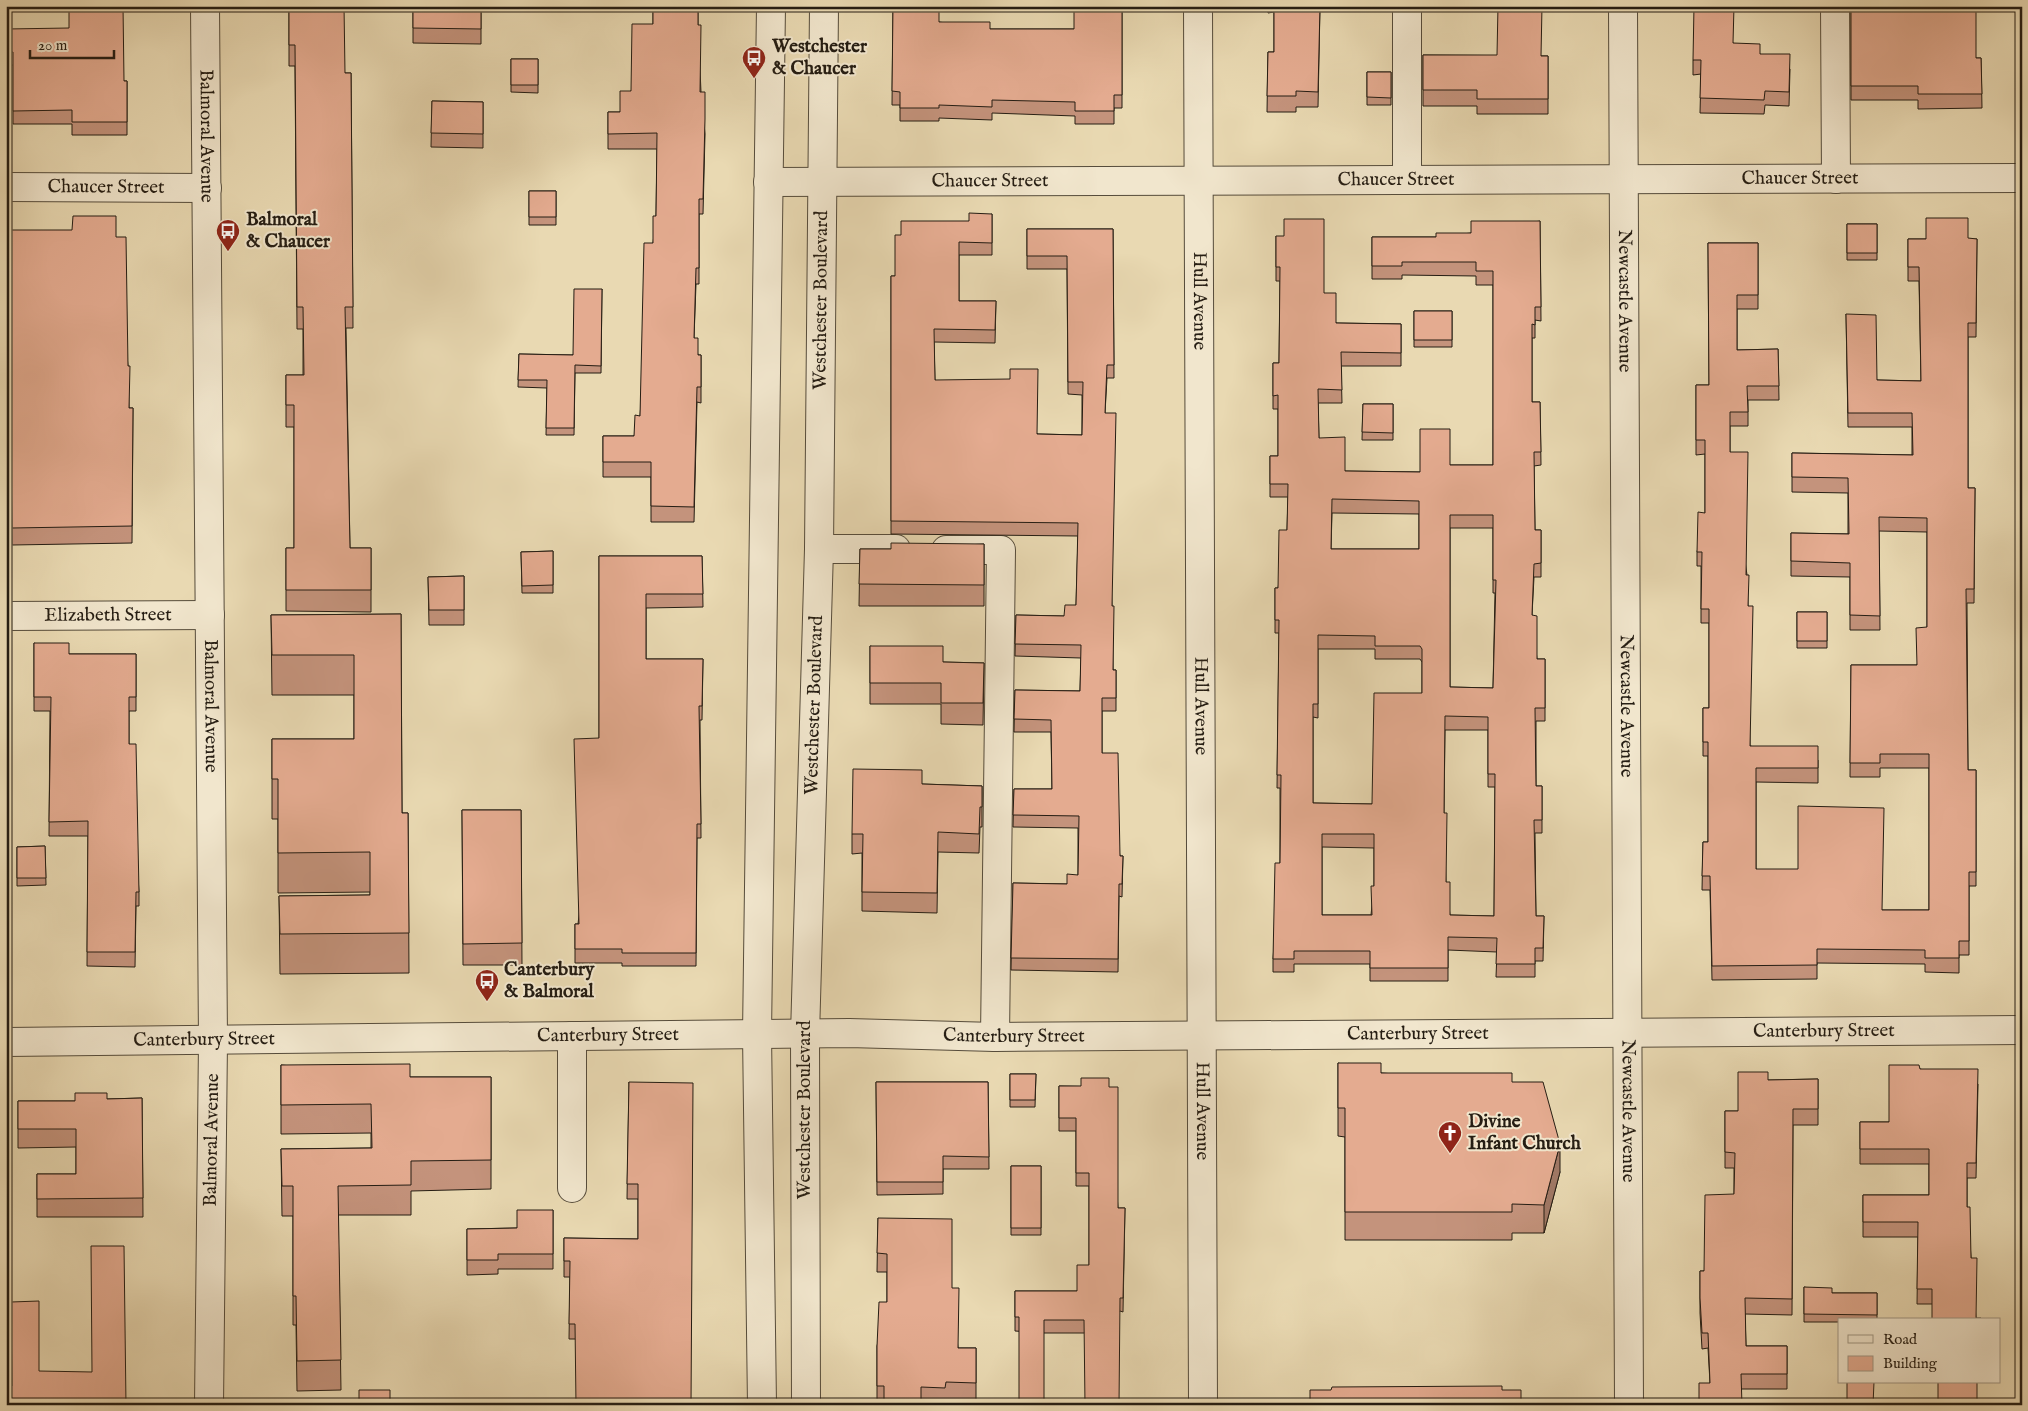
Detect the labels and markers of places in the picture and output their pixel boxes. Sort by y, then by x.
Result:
place label: Westchester & Chaucer [771,35,868,81]
bus stop icon: Westchester & Chaucer [741,45,767,79]
place label: Balmoral & Chaucer [246,208,331,254]
bus stop icon: Balmoral & Chaucer [215,218,241,252]
place label: Canterbury & Balmoral [504,958,595,1004]
bus stop icon: Canterbury & Balmoral [474,968,500,1002]
place label: Divine Infant Church [1468,1110,1582,1156]
church icon: Divine Infant Church [1437,1120,1463,1154]

